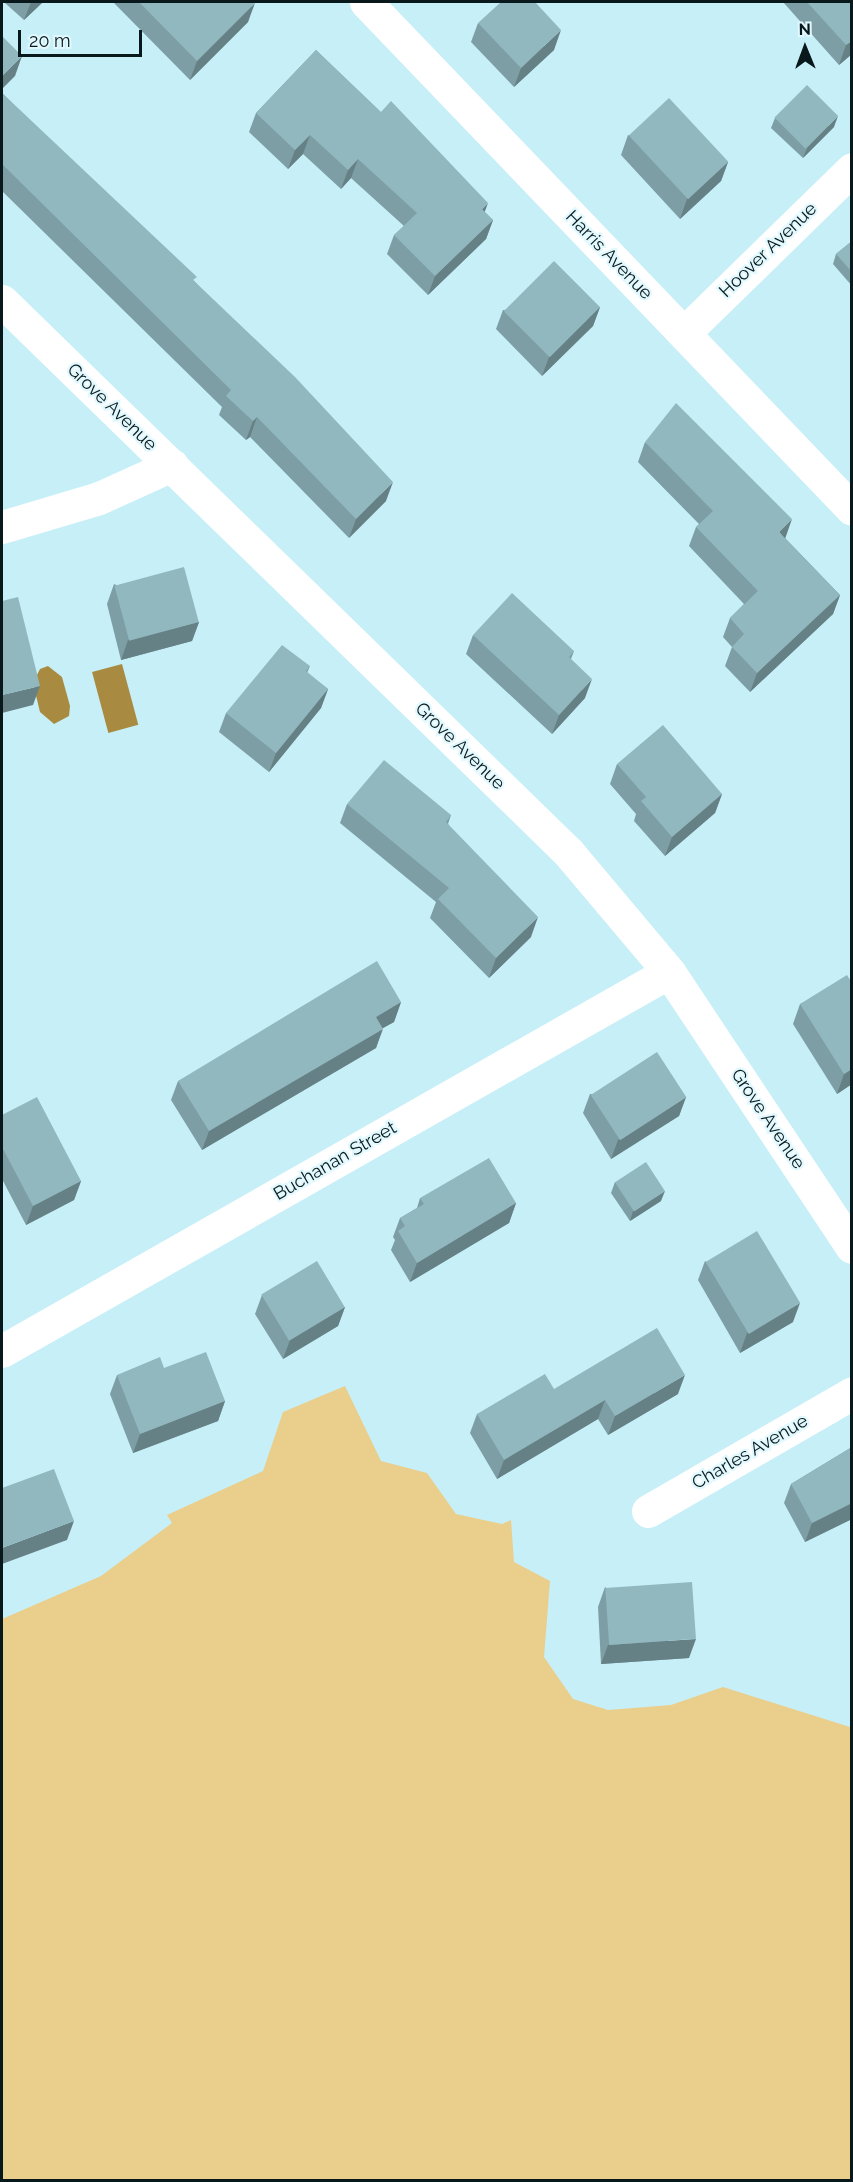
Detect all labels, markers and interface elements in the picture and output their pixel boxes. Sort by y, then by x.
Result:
scale bar [21,18,146,56]
north arrow [775,18,835,78]
text: N [798,20,811,39]
text: 20 m [29,30,71,51]
street label: Hoover Avenue [714,198,822,302]
street label: Harris Avenue [561,206,657,304]
street label: Grove Avenue [62,359,162,455]
street label: Grove Avenue [410,698,510,794]
street label: Grove Avenue [726,1065,810,1173]
street label: Buchanan Street [270,1117,400,1205]
street label: Charles Avenue [688,1410,812,1494]

